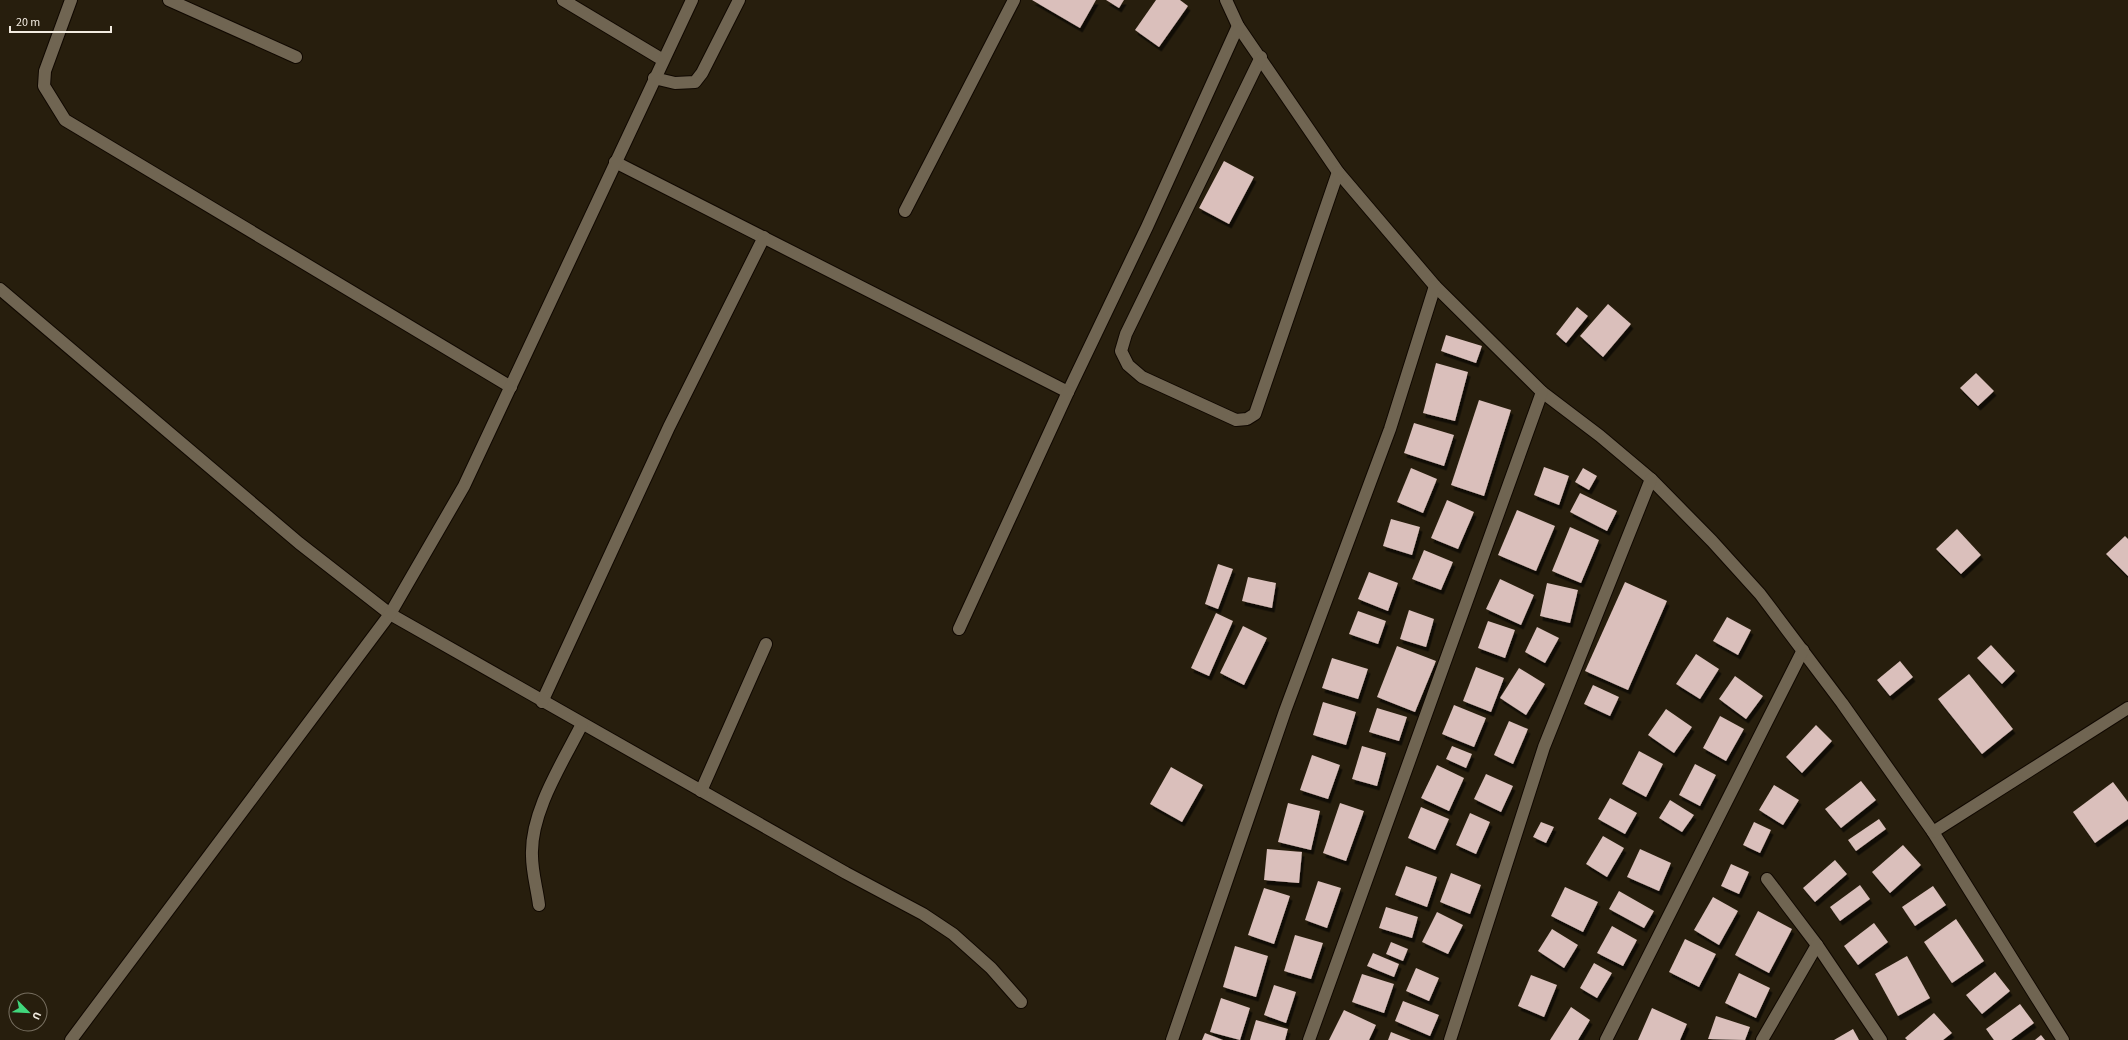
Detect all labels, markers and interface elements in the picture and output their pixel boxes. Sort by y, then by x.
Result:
scale bar [10,8,111,34]
text: 20 m [16,14,40,31]
north arrow [8,992,48,1032]
text: U [28,1009,45,1022]

